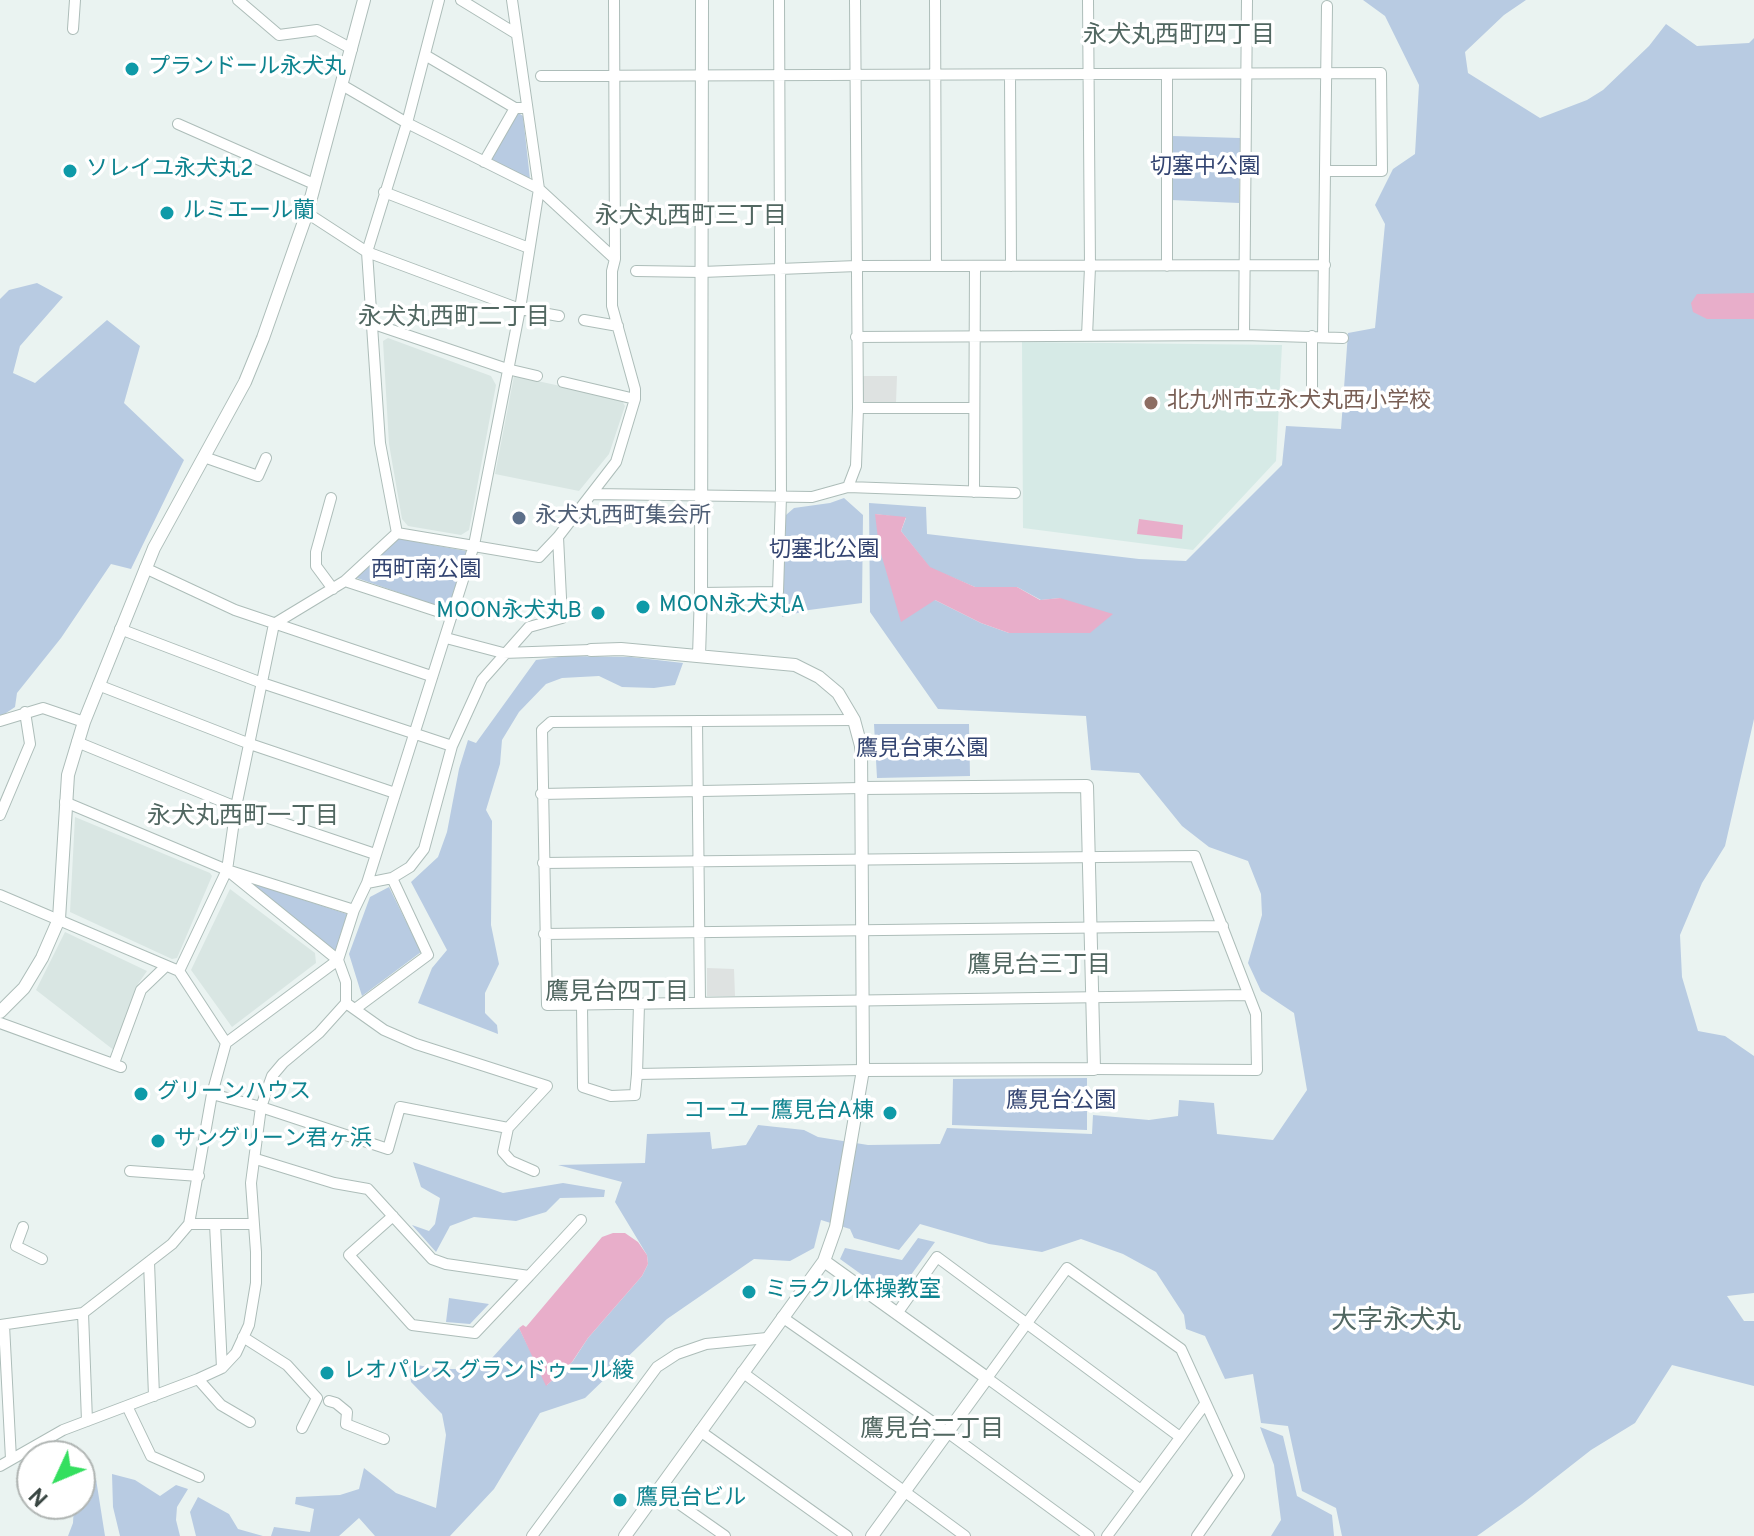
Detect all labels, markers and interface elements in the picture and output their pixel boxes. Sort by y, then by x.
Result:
district label: 永犬丸西町四丁目 [1083,23,1275,51]
place label: プランドール永犬丸 [148,56,346,82]
marker: プランドール永犬丸 [123,60,141,78]
park label: 切塞中公園 [1150,156,1260,182]
place label: ソレイユ永犬丸2 [86,158,253,184]
marker: ソレイユ永犬丸2 [61,162,79,180]
place label: ルミエール蘭 [183,200,315,226]
marker: ルミエール蘭 [158,204,176,222]
district label: 永犬丸西町三丁目 [595,204,787,232]
district label: 永犬丸西町二丁目 [358,305,550,333]
place label: 北九州市立永犬丸西小学校 [1167,390,1431,416]
marker: 北九州市立永犬丸西小学校 [1142,394,1160,412]
place label: 永犬丸西町集会所 [535,505,711,531]
marker: 永犬丸西町集会所 [510,509,528,527]
park label: 切塞北公園 [769,539,879,565]
park label: 西町南公園 [371,559,481,585]
place label: MOON永犬丸A [659,594,805,620]
marker: MOON永犬丸A [634,598,652,616]
place label: MOON永犬丸B [436,600,582,626]
marker: MOON永犬丸B [589,604,607,622]
park label: 鷹見台東公園 [856,738,988,764]
district label: 永犬丸西町一丁目 [147,804,339,832]
district label: 鷹見台三丁目 [967,953,1111,981]
district label: 鷹見台四丁目 [545,980,689,1008]
place label: グリーンハウス [157,1081,311,1107]
marker: グリーンハウス [132,1085,150,1103]
park label: 鷹見台公園 [1006,1090,1116,1116]
place label: コーユー鷹見台A棟 [683,1100,874,1126]
marker: コーユー鷹見台A棟 [881,1104,899,1122]
place label: サングリーン君ヶ浜 [174,1128,372,1154]
marker: サングリーン君ヶ浜 [149,1132,167,1150]
place label: ミラクル体操教室 [765,1279,941,1305]
marker: ミラクル体操教室 [740,1283,758,1301]
district label: 大字永犬丸 [1331,1307,1461,1339]
place label: レオパレス グランドゥール綾 [343,1360,634,1386]
marker: レオパレス グランドゥール綾 [318,1364,336,1382]
district label: 鷹見台二丁目 [860,1417,1004,1445]
north arrow [16,1440,96,1520]
text: N [25,1481,55,1511]
place label: 鷹見台ビル [636,1487,746,1513]
marker: 鷹見台ビル [611,1491,629,1509]

